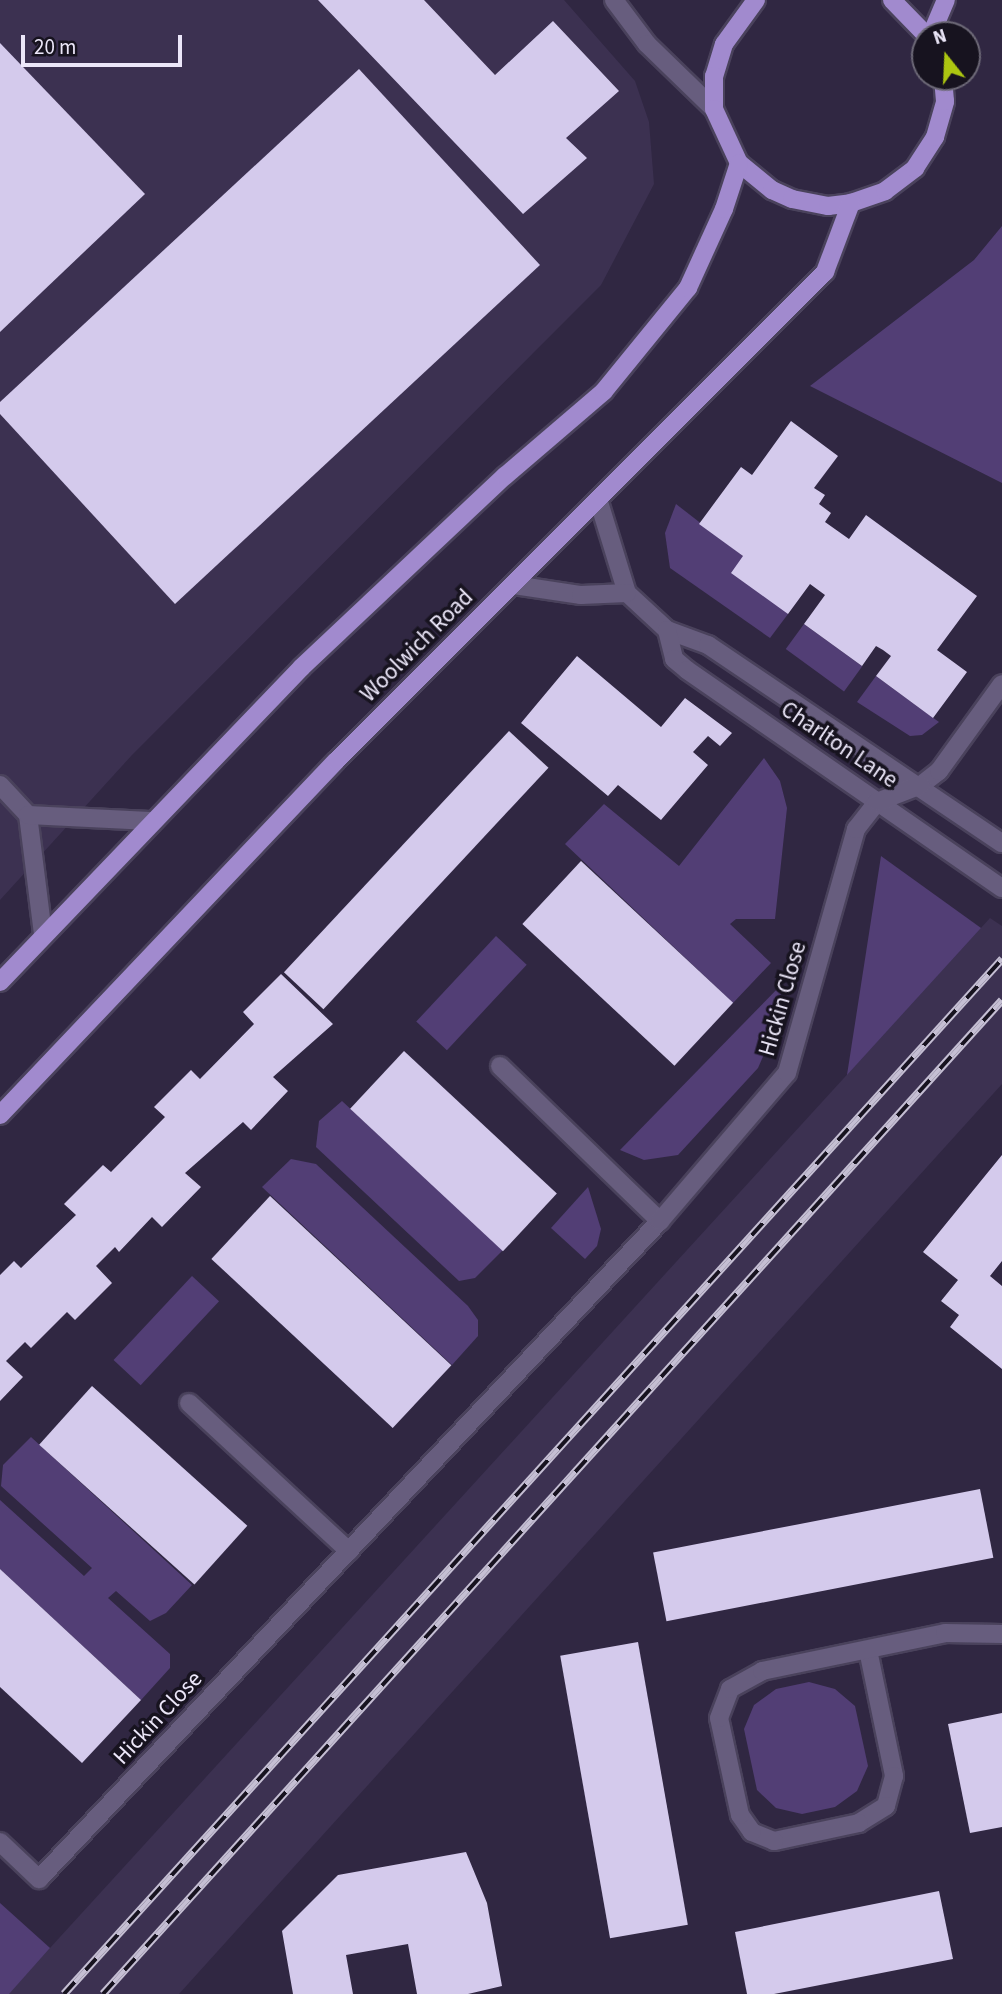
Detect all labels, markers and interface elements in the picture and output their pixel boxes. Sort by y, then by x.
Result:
scale bar [24,21,186,65]
north arrow [911,21,981,91]
text: N [930,23,950,52]
text: 20 m [34,32,76,62]
street label: Woolwich Road [355,584,479,708]
street label: Charlton Lane [775,696,903,794]
street label: Hickin Close [753,939,813,1059]
street label: Hickin Close [108,1666,208,1770]

